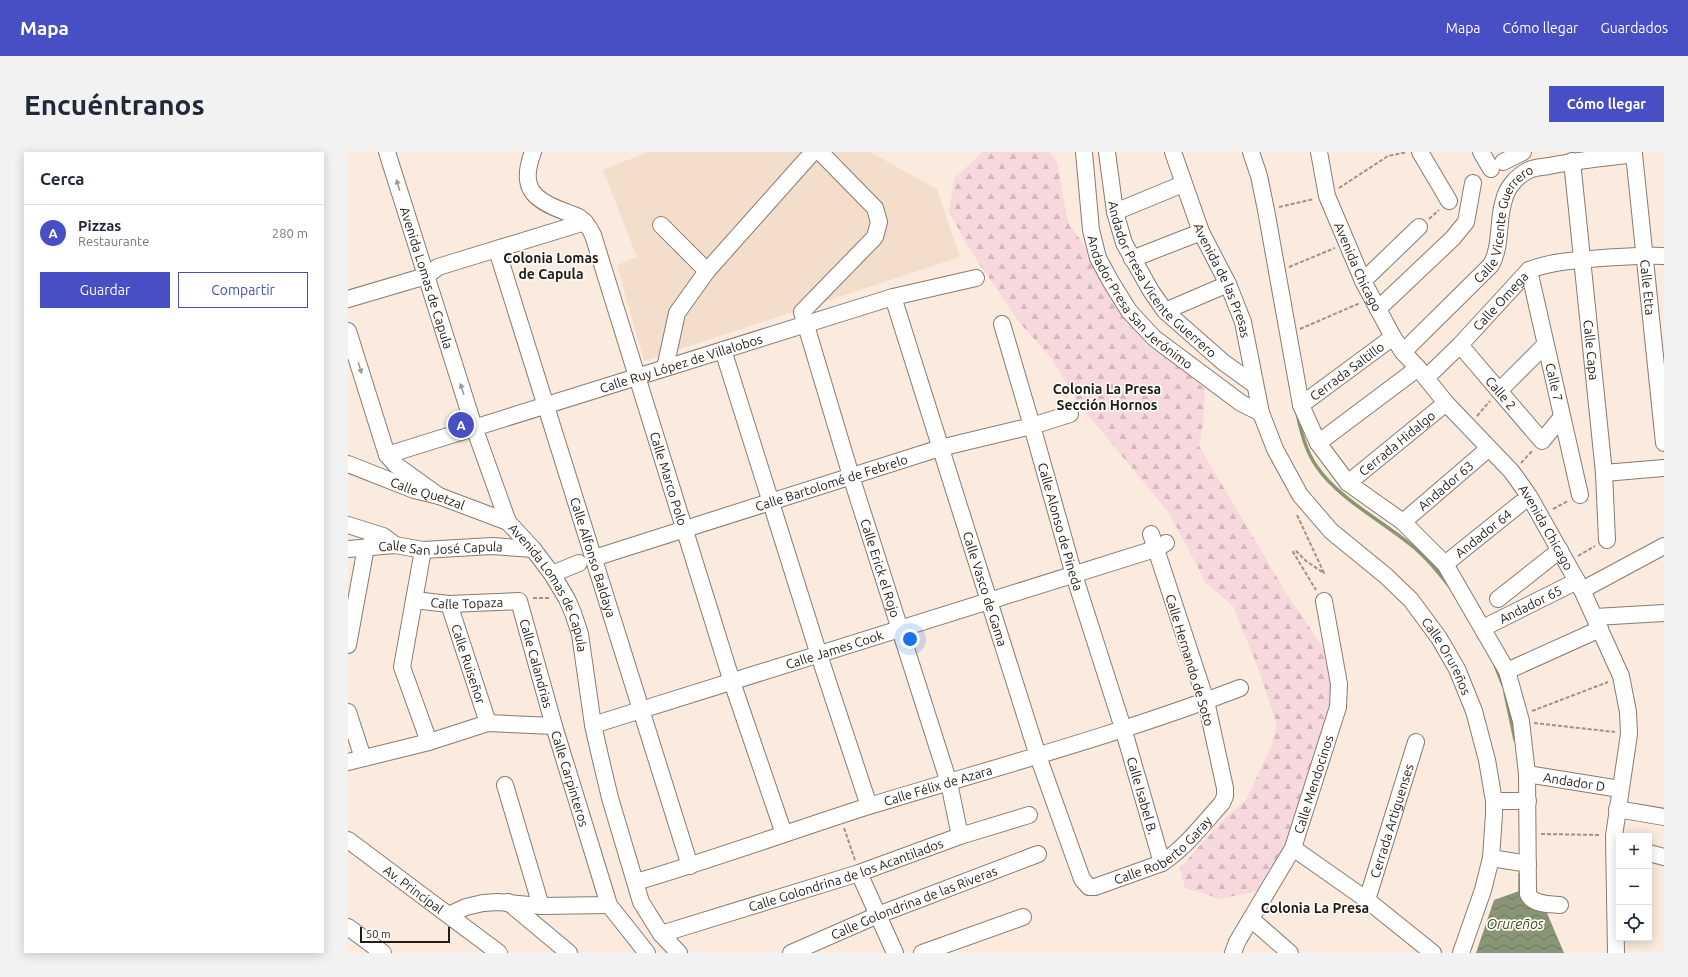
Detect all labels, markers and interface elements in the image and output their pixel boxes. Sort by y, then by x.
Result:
text: Mapa [20,17,69,39]
text: Mapa [1446,20,1481,36]
text: Cómo llegar [1503,20,1578,36]
text: Guardados [1600,20,1668,36]
button: Cómo llegar [1549,86,1664,122]
text: Encuéntranos [24,89,205,120]
street label: Calle Vicente Guerrero [1471,162,1535,285]
text: Cerca [40,169,85,188]
one-way arrow [394,179,400,191]
street label: Andador Presa Vicente Guerrero [1107,200,1219,360]
street label: Avenida Lomas de Capula [398,205,456,351]
text: Pizzas [78,217,121,234]
street label: Avenida Chicago [1332,220,1385,313]
street label: Avenida de las Presas [1191,221,1253,339]
text: A [48,226,58,240]
text: 280 m [272,226,308,240]
text: Restaurante [78,234,149,248]
street label: Andador Presa San Jerónimo [1086,234,1196,372]
district label: Colonia Lomas de Capula [503,250,599,282]
street label: Calle Etta [1638,259,1658,316]
street label: Calle Omega [1470,269,1531,333]
button: Guardar [40,272,170,308]
button: Compartir [178,272,308,308]
street label: Calle Capa [1581,319,1601,381]
street label: Calle Ruy López de Villalobos [598,331,764,395]
street label: Cerrada Saltillo [1307,339,1387,403]
one-way arrow [357,362,363,374]
street label: Calle 7 [1543,362,1566,403]
street label: Calle 2 [1483,374,1519,412]
district label: Colonia La Presa Sección Hornos [1053,381,1161,413]
one-way arrow [459,383,465,395]
street label: Cerrada Hidalgo [1356,408,1438,478]
pin: A [448,410,474,440]
street label: Calle Marco Polo [648,430,690,527]
street label: Calle Bartolomé de Febrelo [753,452,909,513]
street label: Andador 63 [1415,458,1476,513]
street label: Calle Alonso de Pineda [1036,461,1086,592]
street label: Calle Quetzal [388,474,467,512]
street label: Avenida Chicago [1516,482,1576,572]
street label: Calle Alfonso Baldaya [568,495,619,619]
street label: Andador 64 [1452,507,1514,560]
street label: Calle Erick el Rojo [858,517,903,619]
street label: Avenida Lomas de Capula [506,521,589,653]
street label: Calle Vasco de Gama [960,530,1010,648]
street label: Calle San José Capula [378,538,503,557]
street label: Andador 65 [1497,583,1564,626]
street label: Calle Hernando de Soto [1163,592,1217,728]
street label: Calle Topaza [430,595,503,611]
street label: Calle Orureños [1419,615,1474,697]
street label: Calle Calandrias [517,617,556,710]
street label: Calle Ruiseñor [449,622,488,706]
street label: Calle James Cook [784,627,885,671]
your location [900,629,920,649]
street label: Calle Carpinteros [549,729,592,829]
street label: Calle Mendocinos [1291,733,1336,835]
street label: Calle Isabel B. [1125,755,1160,836]
street label: Cerrada Artiguenses [1367,762,1416,879]
street label: Calle Félix de Azara [882,763,994,808]
street label: Andador D [1542,770,1606,794]
street label: Calle Roberto Garay [1112,813,1214,887]
map controls [1616,833,1652,941]
button: + [1616,833,1652,869]
street label: Calle Golondrina de los Acantilados [747,836,945,914]
street label: Av. Principal [381,862,447,916]
street label: Calle Golondrina de las Riveras [829,863,999,942]
button: − [1616,869,1652,905]
district label: Colonia La Presa [1261,900,1369,916]
button: locate [1616,905,1652,941]
water label: Orureños [1486,916,1544,932]
scale bar [360,925,450,944]
text: 50 m [366,928,390,940]

